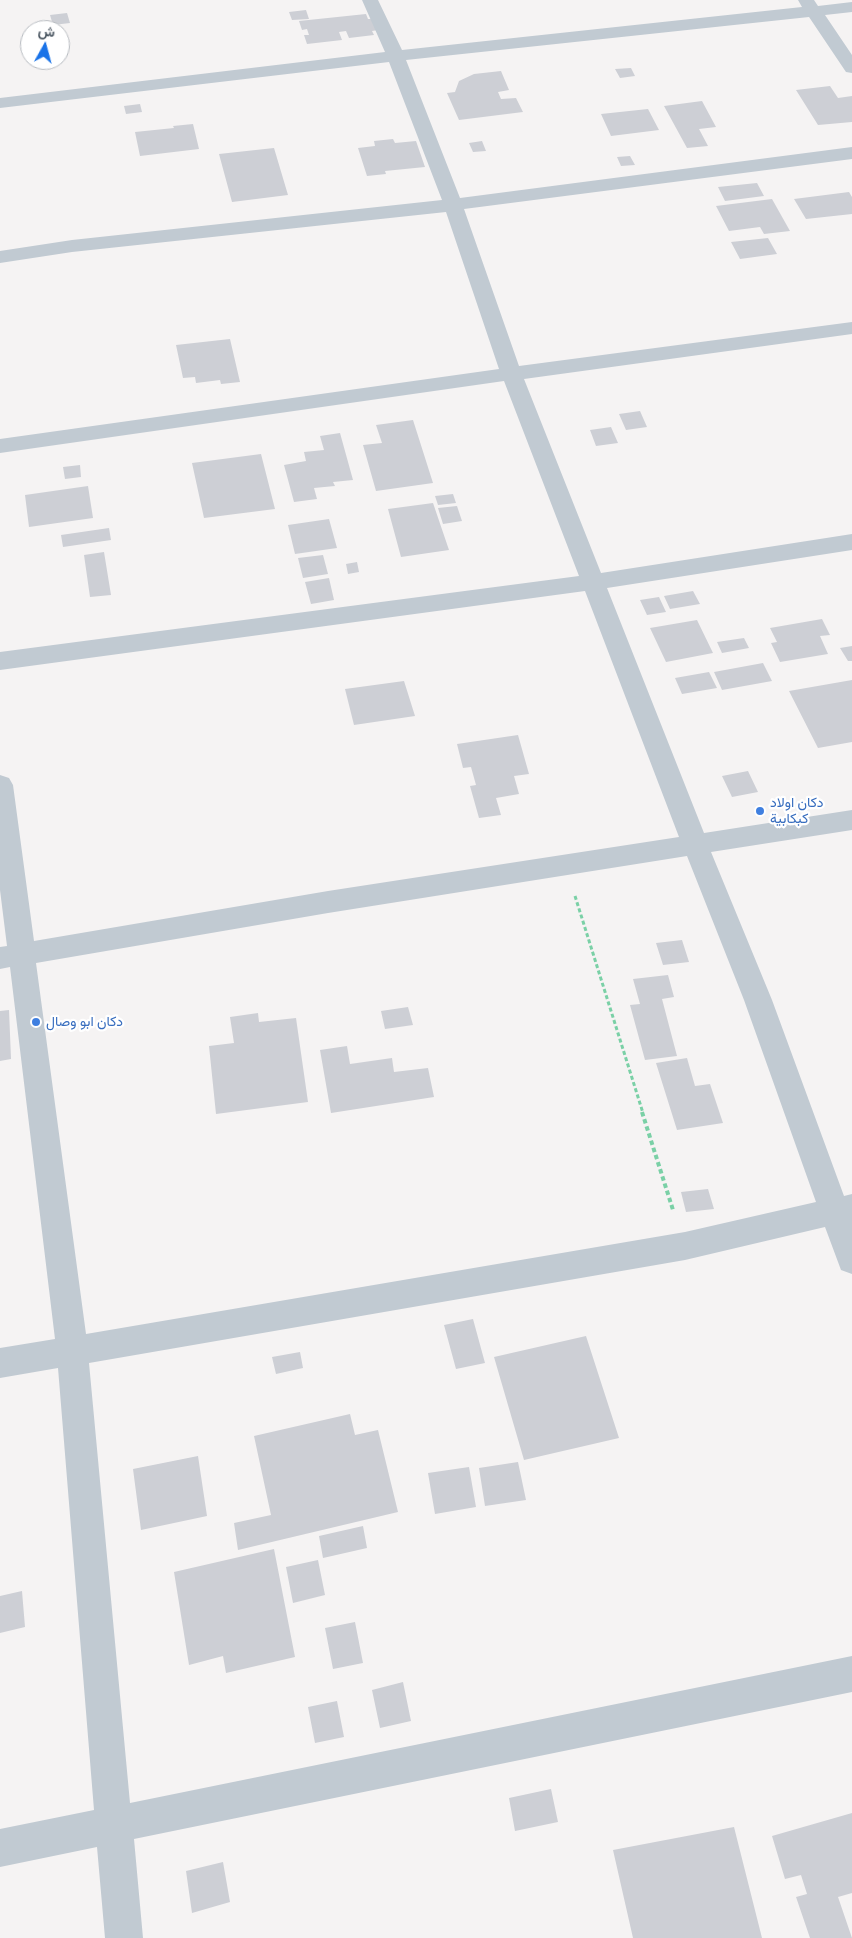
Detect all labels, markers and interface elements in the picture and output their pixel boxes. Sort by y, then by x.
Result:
north arrow [20,20,70,70]
text: ش [37,22,56,40]
place label: دكان اولاد كبكابية [770,795,823,828]
marker: دكان اولاد كبكابية [754,805,766,817]
place label: دكان ابو وصال [46,1014,123,1030]
marker: دكان ابو وصال [30,1016,42,1028]

